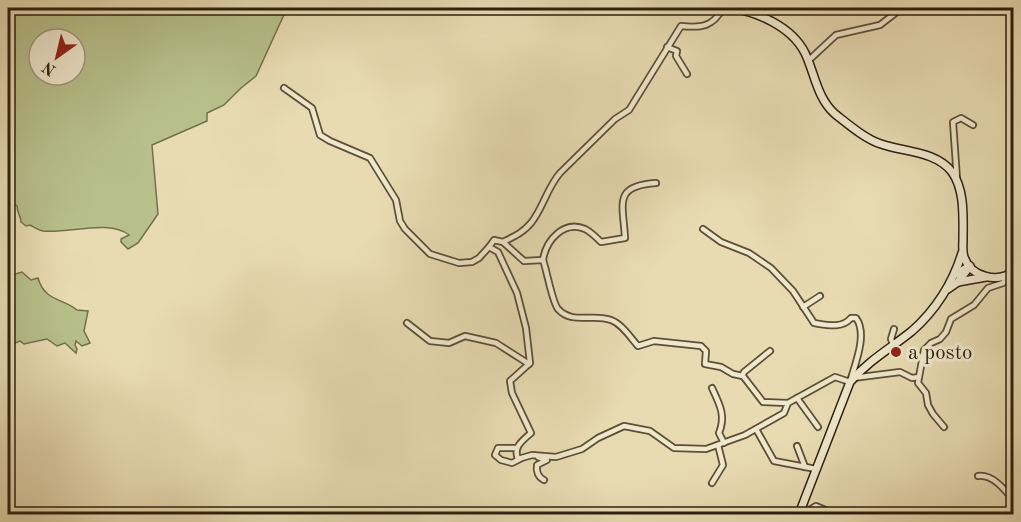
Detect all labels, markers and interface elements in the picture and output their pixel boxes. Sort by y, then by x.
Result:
north arrow [27,27,87,87]
text: N [40,57,59,78]
place label: a posto [908,343,972,364]
marker: a posto [889,345,903,359]

